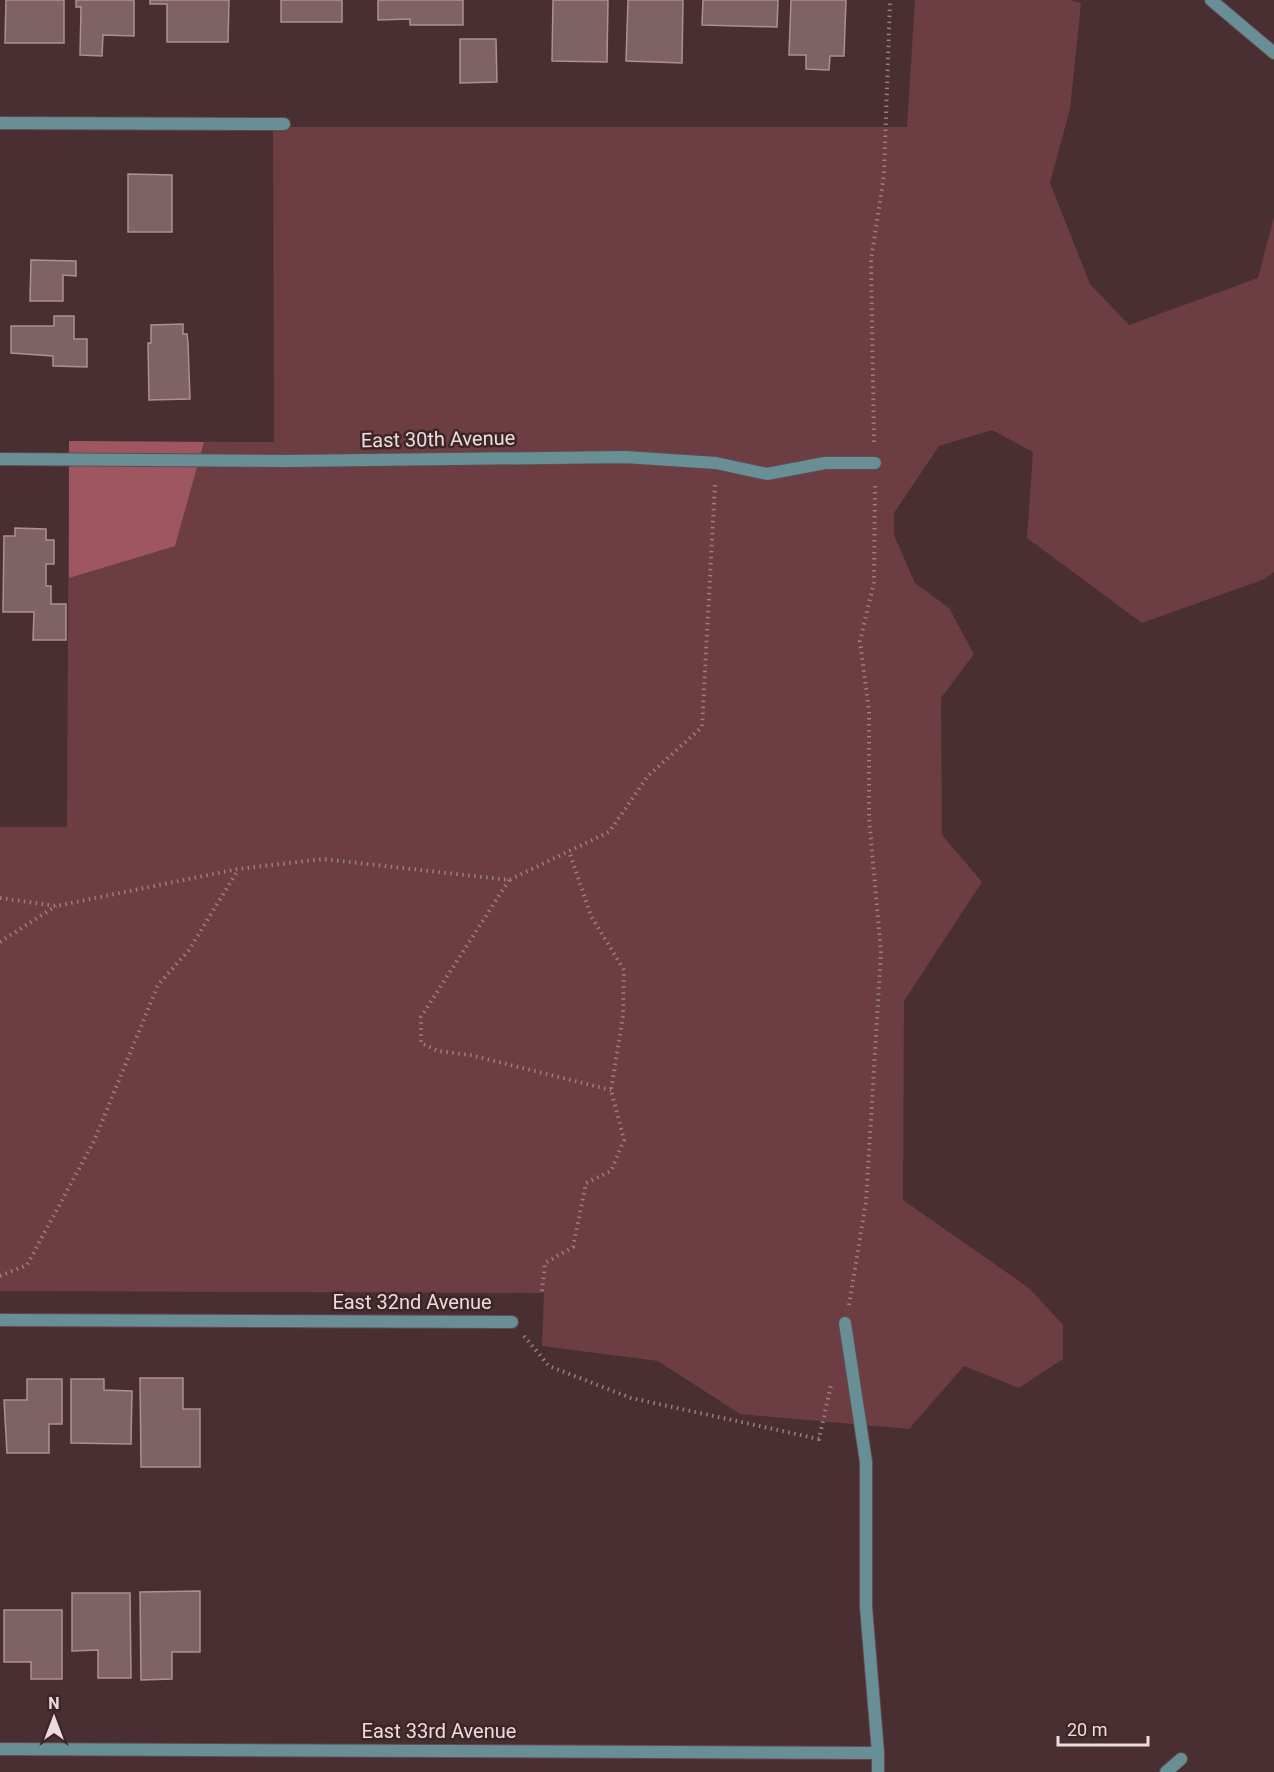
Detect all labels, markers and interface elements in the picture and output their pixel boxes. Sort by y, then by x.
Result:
street label: East 30th Avenue [361,426,515,452]
street label: East 32nd Avenue [332,1290,492,1314]
north arrow [24,1688,84,1748]
text: N [48,1694,60,1713]
scale bar [1058,1709,1148,1747]
street label: East 33rd Avenue [362,1719,516,1743]
text: 20 m [1067,1719,1107,1740]

